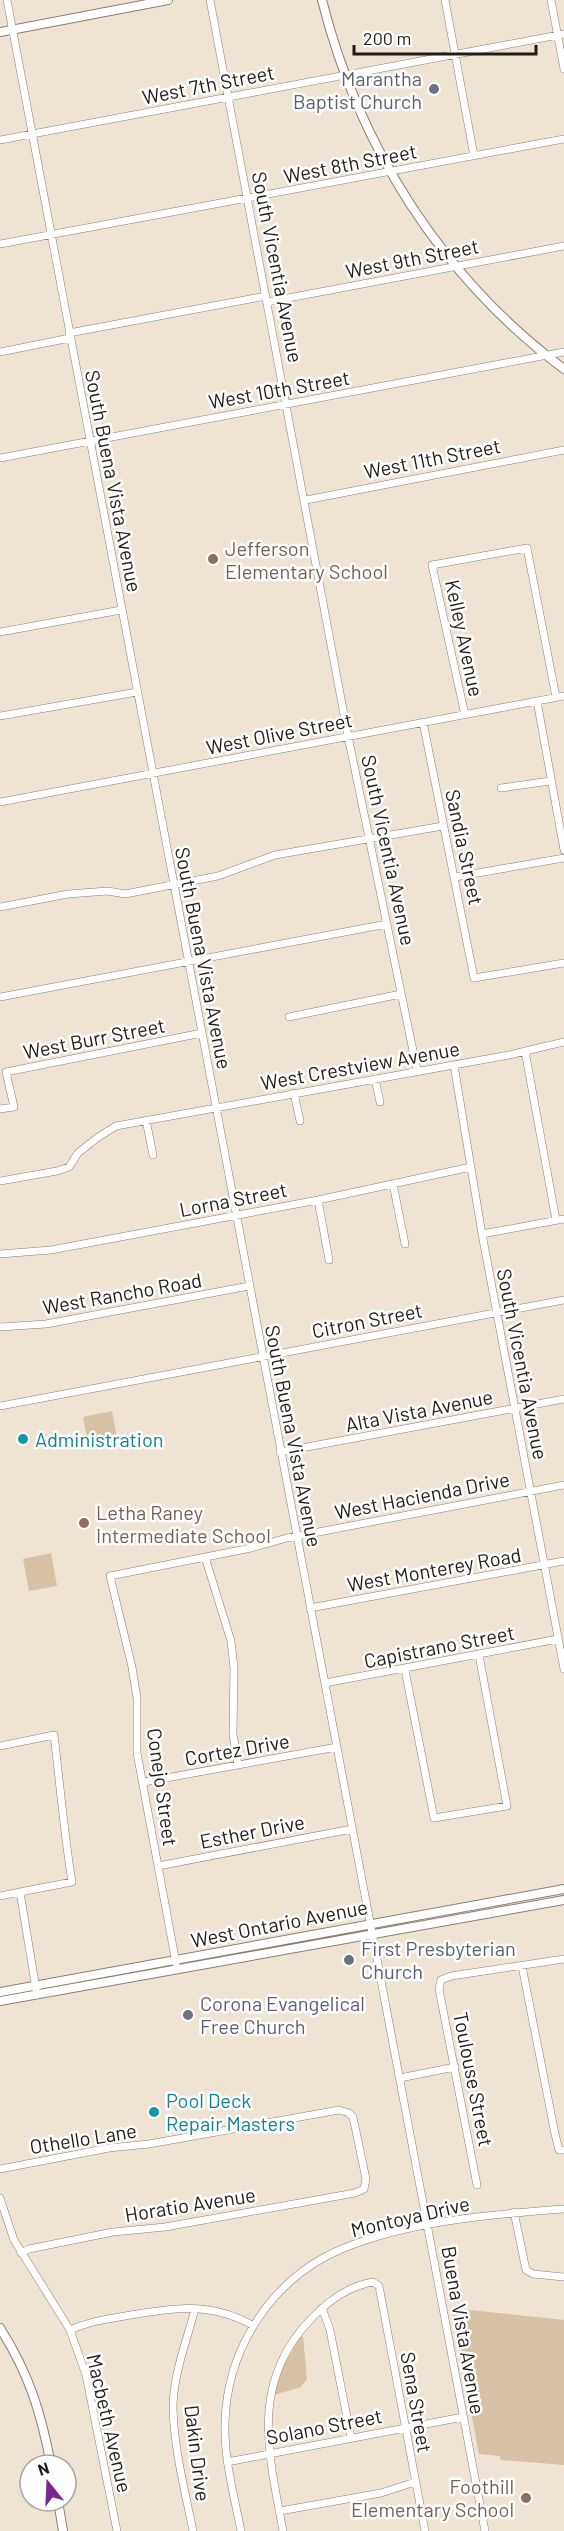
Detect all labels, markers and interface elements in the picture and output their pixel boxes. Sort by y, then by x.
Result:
scale bar [354,18,536,56]
text: 200 m [363,27,411,49]
street label: West 7th Street [140,59,276,109]
place label: Marantha Baptist Church [293,66,422,113]
marker: Marantha Baptist Church [427,82,441,96]
street label: West 8th Street [281,138,419,188]
street label: South Vicentia Avenue [248,169,308,365]
street label: West 9th Street [343,233,481,283]
street label: West 10th Street [207,365,351,413]
street label: South Buena Vista Avenue [81,368,147,594]
street label: West 11th Street [362,433,502,483]
place label: Jefferson Elementary School [225,536,388,583]
marker: Jefferson Elementary School [206,552,220,566]
street label: Kelley Avenue [441,577,489,699]
street label: West Olive Street [204,707,354,759]
street label: South Vicentia Avenue [357,753,421,947]
street label: Sandia Street [441,787,489,907]
street label: South Buena Vista Avenue [171,845,237,1071]
street label: West Burr Street [21,1012,167,1064]
street label: West Crestview Avenue [259,1036,461,1094]
street label: Lorna Street [177,1177,289,1221]
street label: South Vicentia Avenue [493,1266,553,1462]
street label: West Rancho Road [41,1267,203,1319]
street label: Citron Street [310,1298,424,1342]
street label: South Buena Vista Avenue [261,1323,327,1549]
street label: Alta Vista Avenue [343,1384,495,1436]
place label: Administration [35,1427,164,1451]
marker: Administration [16,1432,30,1446]
street label: West Hacienda Drive [332,1466,512,1524]
place label: Letha Raney Intermediate School [96,1500,271,1547]
marker: Letha Raney Intermediate School [77,1516,91,1530]
street label: West Monterey Road [345,1542,523,1596]
street label: Capistrano Street [362,1620,516,1672]
street label: Conejo Street [143,1727,183,1847]
street label: Cortez Drive [183,1728,291,1770]
street label: Esther Drive [198,1809,306,1853]
street label: West Ontario Avenue [189,1894,369,1952]
place label: First Presbyterian Church [361,1936,516,1983]
marker: First Presbyterian Church [342,1953,356,1967]
place label: Corona Evangelical Free Church [200,1991,365,2038]
marker: Corona Evangelical Free Church [181,2008,195,2022]
street label: Toulouse Street [449,2010,499,2148]
place label: Pool Deck Repair Masters [166,2088,295,2135]
marker: Pool Deck Repair Masters [147,2105,161,2119]
street label: Othello Lane [28,2118,138,2158]
street label: Horatio Avenue [123,2182,257,2226]
street label: Montoya Drive [348,2191,472,2241]
street label: Buena Vista Avenue [437,2244,491,2416]
street label: Sena Street [396,2350,438,2454]
street label: Macbeth Avenue [82,2351,138,2495]
street label: Dakin Drive [180,2403,216,2503]
street label: Solano Street [264,2403,384,2449]
north arrow [18,2453,78,2513]
text: N [35,2458,51,2479]
place label: Foothill Elementary School [351,2474,514,2521]
marker: Foothill Elementary School [519,2491,533,2505]

